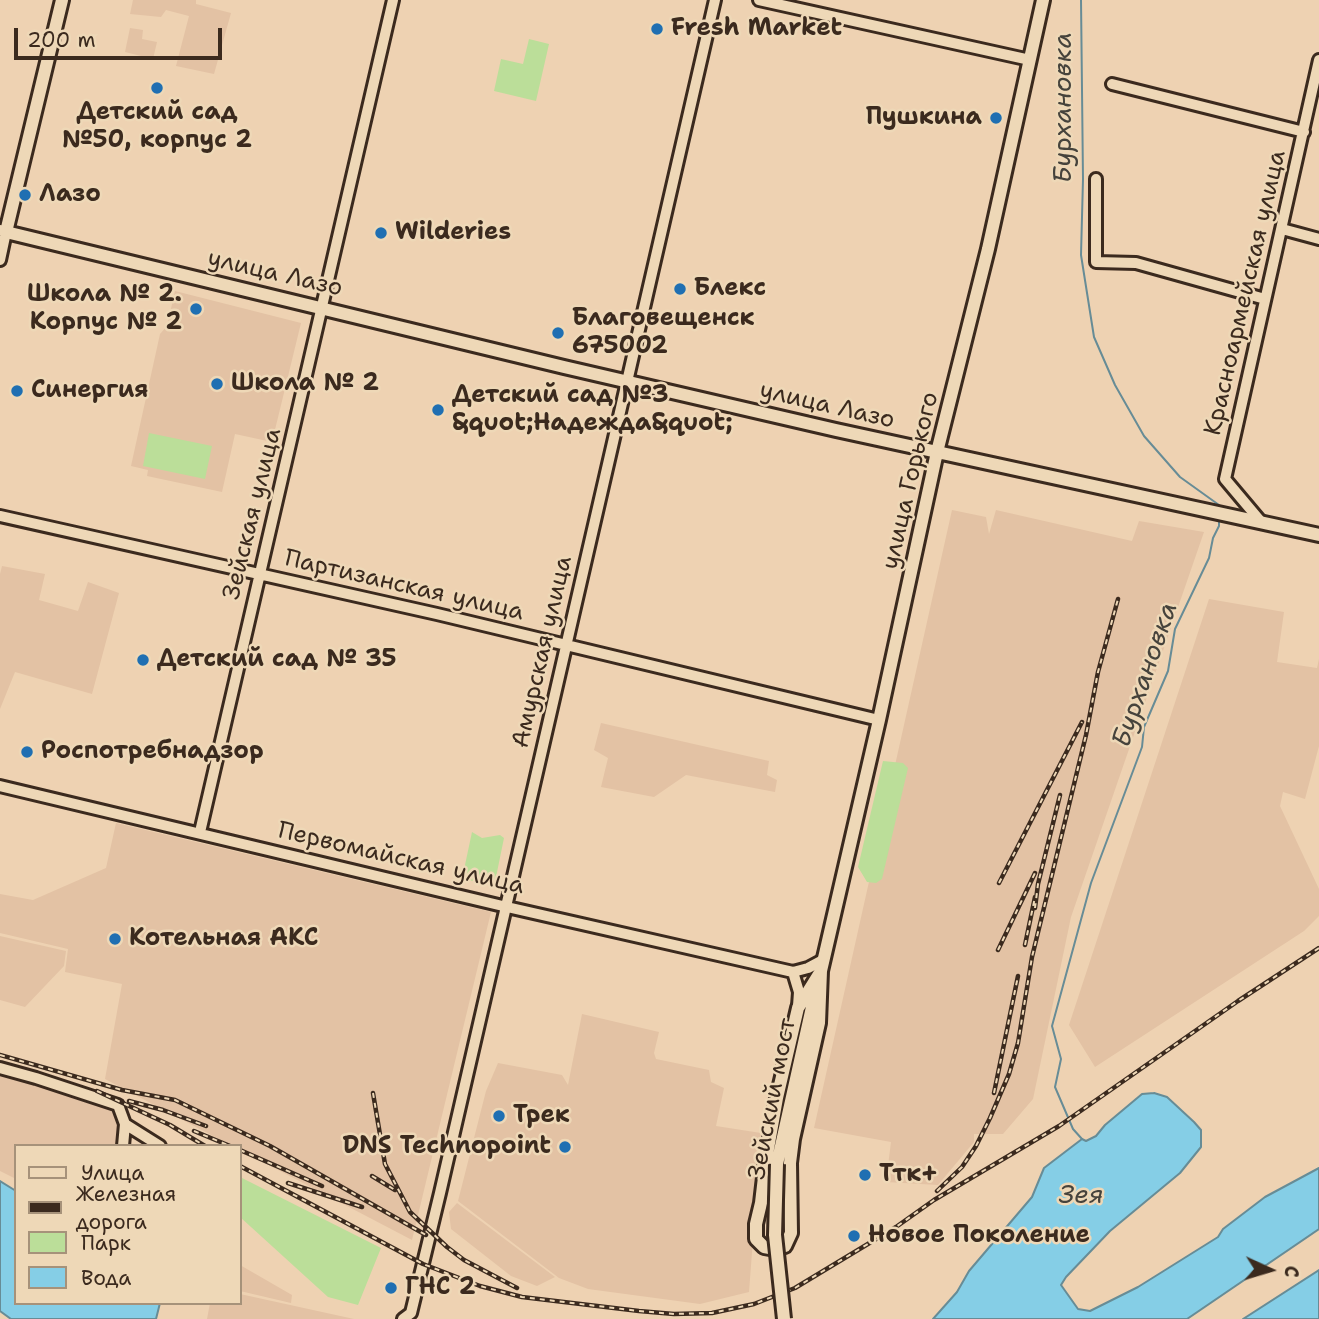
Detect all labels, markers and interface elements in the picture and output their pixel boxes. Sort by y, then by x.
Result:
scale bar [18,14,226,58]
place label: Fresh Market [671,15,842,43]
marker: Fresh Market [649,21,665,37]
text: 200 m [27,26,96,54]
water label: Бурхановка [1048,32,1080,184]
marker: Детский сад №50, корпус 2 [149,80,165,96]
place label: Детский сад №50, корпус 2 [62,99,252,155]
place label: Пушкина [866,104,982,132]
marker: Пушкина [988,110,1004,126]
street label: Красноармейская улица [1199,148,1293,438]
place label: Лазо [39,181,101,209]
marker: Лазо [17,187,33,203]
place label: Wilderies [395,219,511,247]
marker: Wilderies [373,225,389,241]
street label: улица Лазо [205,244,345,304]
place label: Блекс [694,275,766,303]
place label: Школа № 2. Корпус № 2 [27,281,182,337]
marker: Блекс [672,281,688,297]
marker: Школа № 2. Корпус № 2 [188,301,204,317]
place label: Благовещенск 675002 [572,305,755,361]
marker: Благовещенск 675002 [550,325,566,341]
place label: Школа № 2 [231,370,379,398]
marker: Школа № 2 [209,376,225,392]
street label: улица Лазо [757,376,897,436]
place label: Синергия [31,377,149,405]
place label: Детский сад №3 &quot;Надежда&quot; [452,382,733,438]
marker: Синергия [9,383,25,399]
street label: улица Горького [877,390,945,572]
marker: Детский сад №3 &quot;Надежда&quot; [430,402,446,418]
street label: Зейская улица [218,425,288,603]
street label: Партизанская улица [282,544,526,628]
street label: Амурская улица [507,553,579,751]
water label: Бурхановка [1107,598,1185,752]
place label: Детский сад № 35 [157,646,397,674]
marker: Детский сад № 35 [135,652,151,668]
place label: Роспотребнадзор [41,738,264,766]
marker: Роспотребнадзор [19,744,35,760]
street label: Первомайская улица [275,817,527,901]
place label: Котельная АКС [129,925,318,953]
marker: Котельная АКС [107,931,123,947]
street label: Зейский мост [743,1016,803,1182]
place label: Трек [513,1102,570,1130]
marker: Трек [491,1108,507,1124]
place label: DNS Technopoint [342,1133,551,1161]
marker: DNS Technopoint [557,1139,573,1155]
legend [14,1144,242,1305]
text: Улица [81,1159,144,1187]
place label: Ттк+ [879,1161,938,1189]
marker: Ттк+ [857,1167,873,1183]
text: Железная дорога [76,1180,176,1236]
water label: Зея [1059,1180,1103,1212]
place label: Новое Поколение [868,1222,1090,1250]
marker: Новое Поколение [846,1228,862,1244]
text: Парк [81,1229,131,1257]
north arrow [1235,1235,1305,1305]
text: Вода [81,1264,131,1292]
text: С [1279,1265,1304,1278]
place label: ГНС 2 [405,1274,475,1302]
marker: ГНС 2 [383,1280,399,1296]

